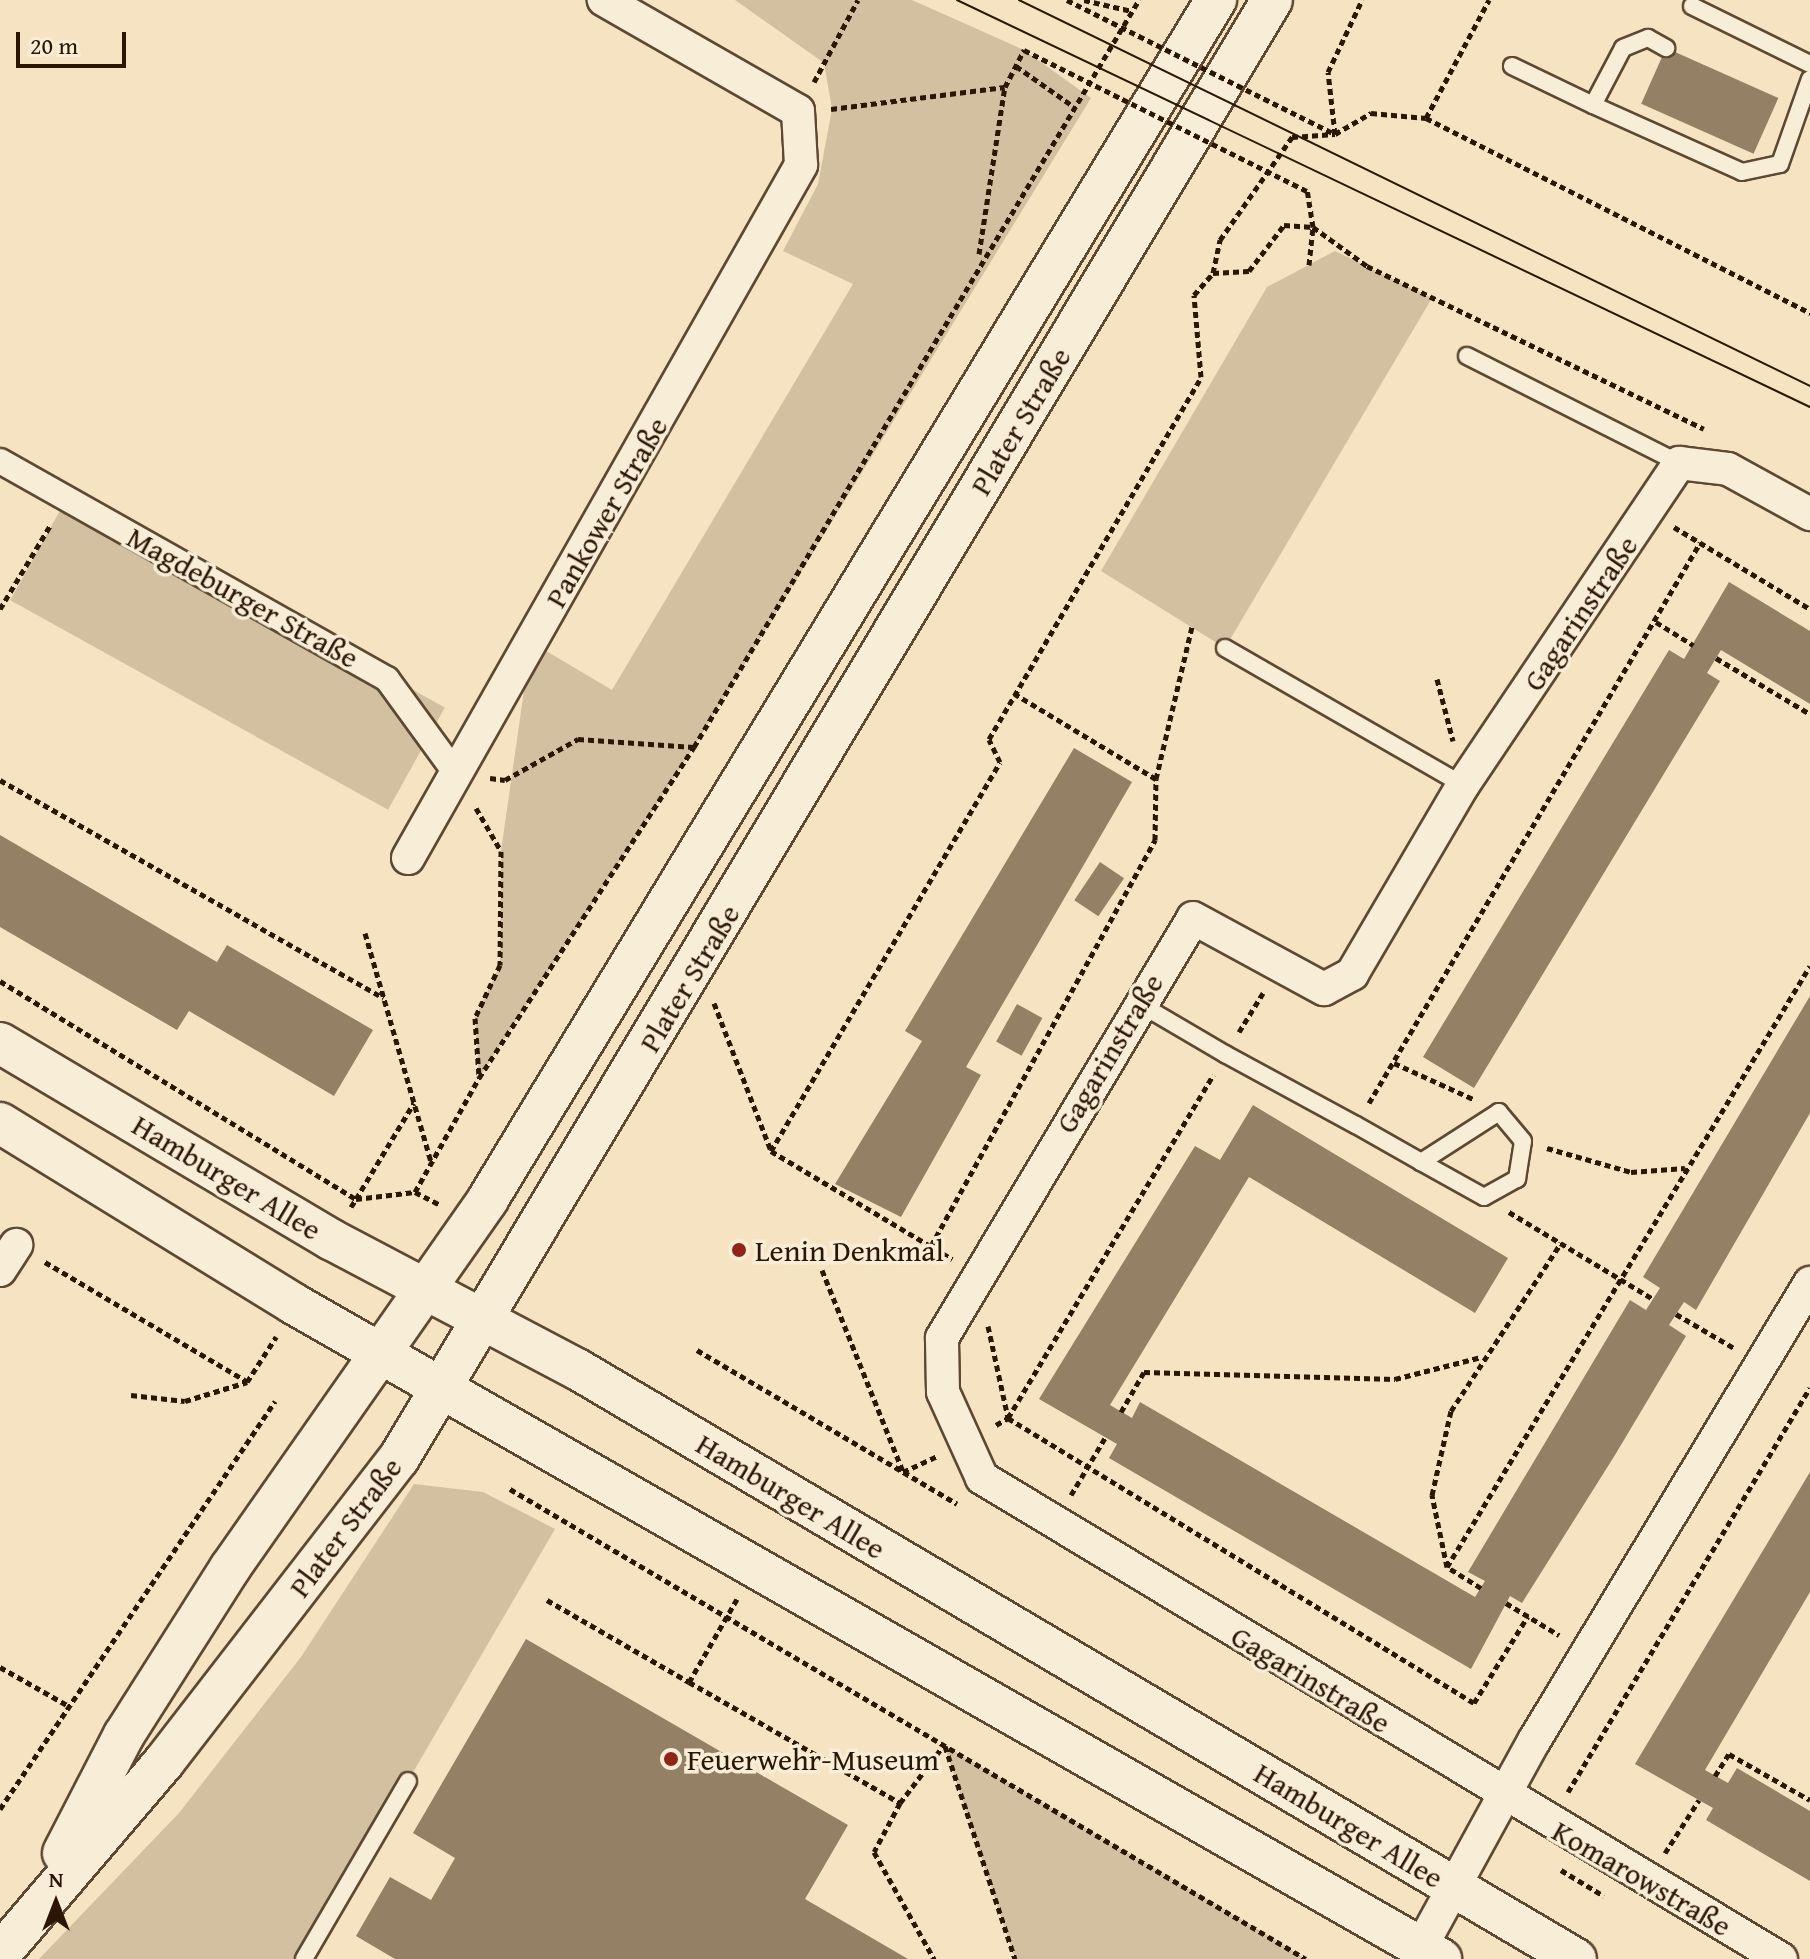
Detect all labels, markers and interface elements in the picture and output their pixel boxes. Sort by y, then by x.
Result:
scale bar [20,16,130,66]
text: 20 m [30,28,78,63]
street label: Plater Straße [962,341,1078,501]
street label: Pankower Straße [537,411,675,613]
street label: Magdeburger Straße [121,518,365,676]
street label: Gagarinstraße [1515,529,1645,697]
street label: Plater Straße [631,898,747,1058]
street label: Gagarinstraße [1047,967,1171,1139]
street label: Hamburger Allee [126,1106,328,1248]
place label: Lenin Denkmal [755,1232,944,1268]
marker: Lenin Denkmal [730,1241,748,1259]
street label: Hamburger Allee [690,1425,892,1567]
street label: Plater Straße [281,1450,409,1604]
street label: Gagarinstraße [1225,1617,1397,1741]
place label: Feuerwehr-Museum [687,1741,939,1777]
marker: Feuerwehr-Museum [662,1750,680,1768]
street label: Hamburger Allee [1248,1754,1450,1896]
street label: Komarowstraße [1546,1812,1738,1944]
north arrow [16,1863,96,1943]
text: N [49,1863,63,1895]

